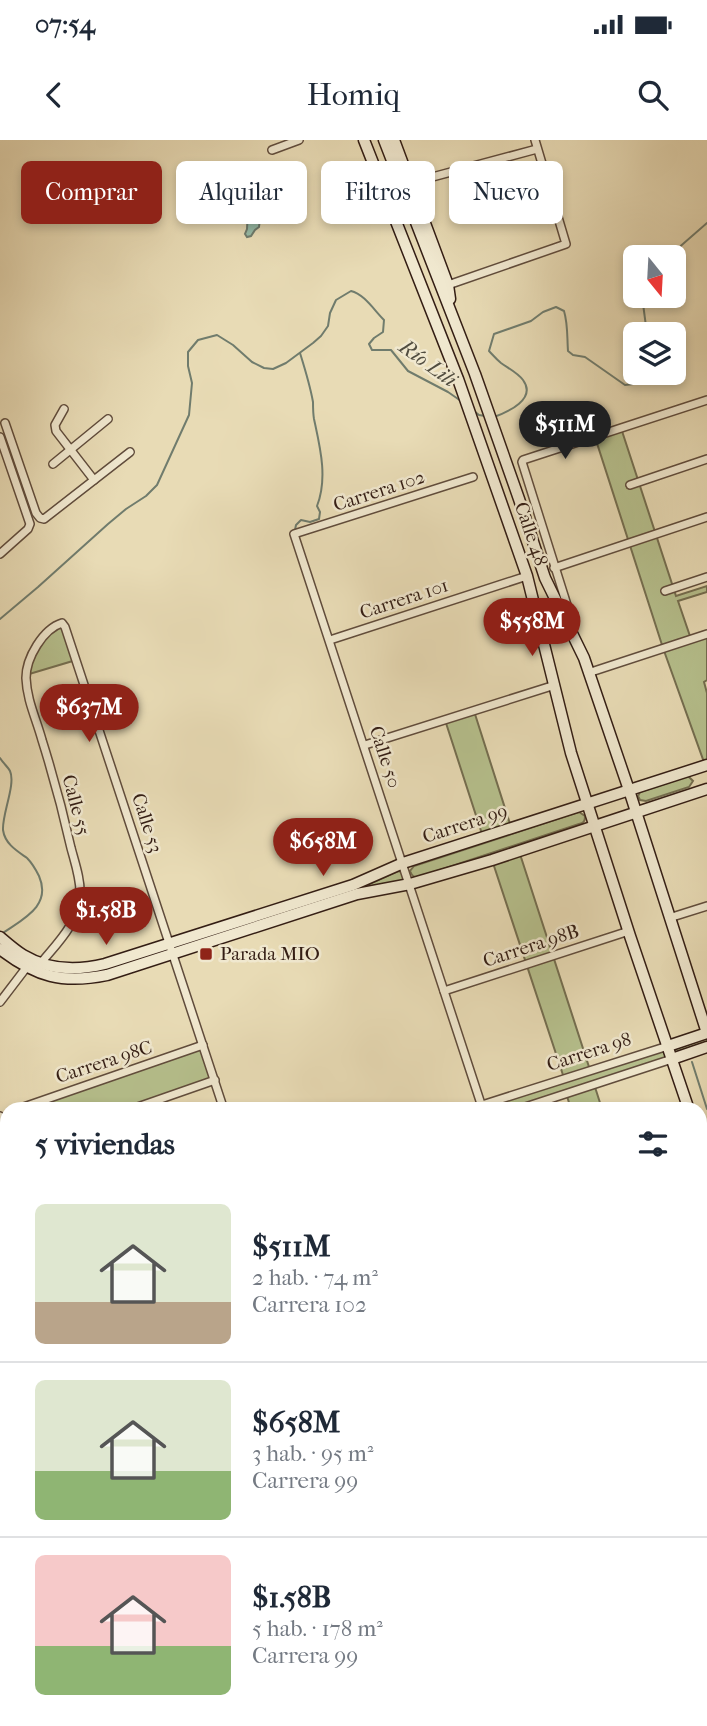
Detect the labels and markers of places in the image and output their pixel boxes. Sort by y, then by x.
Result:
pin: $511M [516,402,614,461]
pin: $558M [483,598,581,658]
pin: $637M [40,684,138,744]
pin: $658M [274,818,372,878]
pin: $1.58B [49,888,163,947]
place label: Parada MIO [220,943,320,965]
marker: Parada MIO [198,946,214,962]

